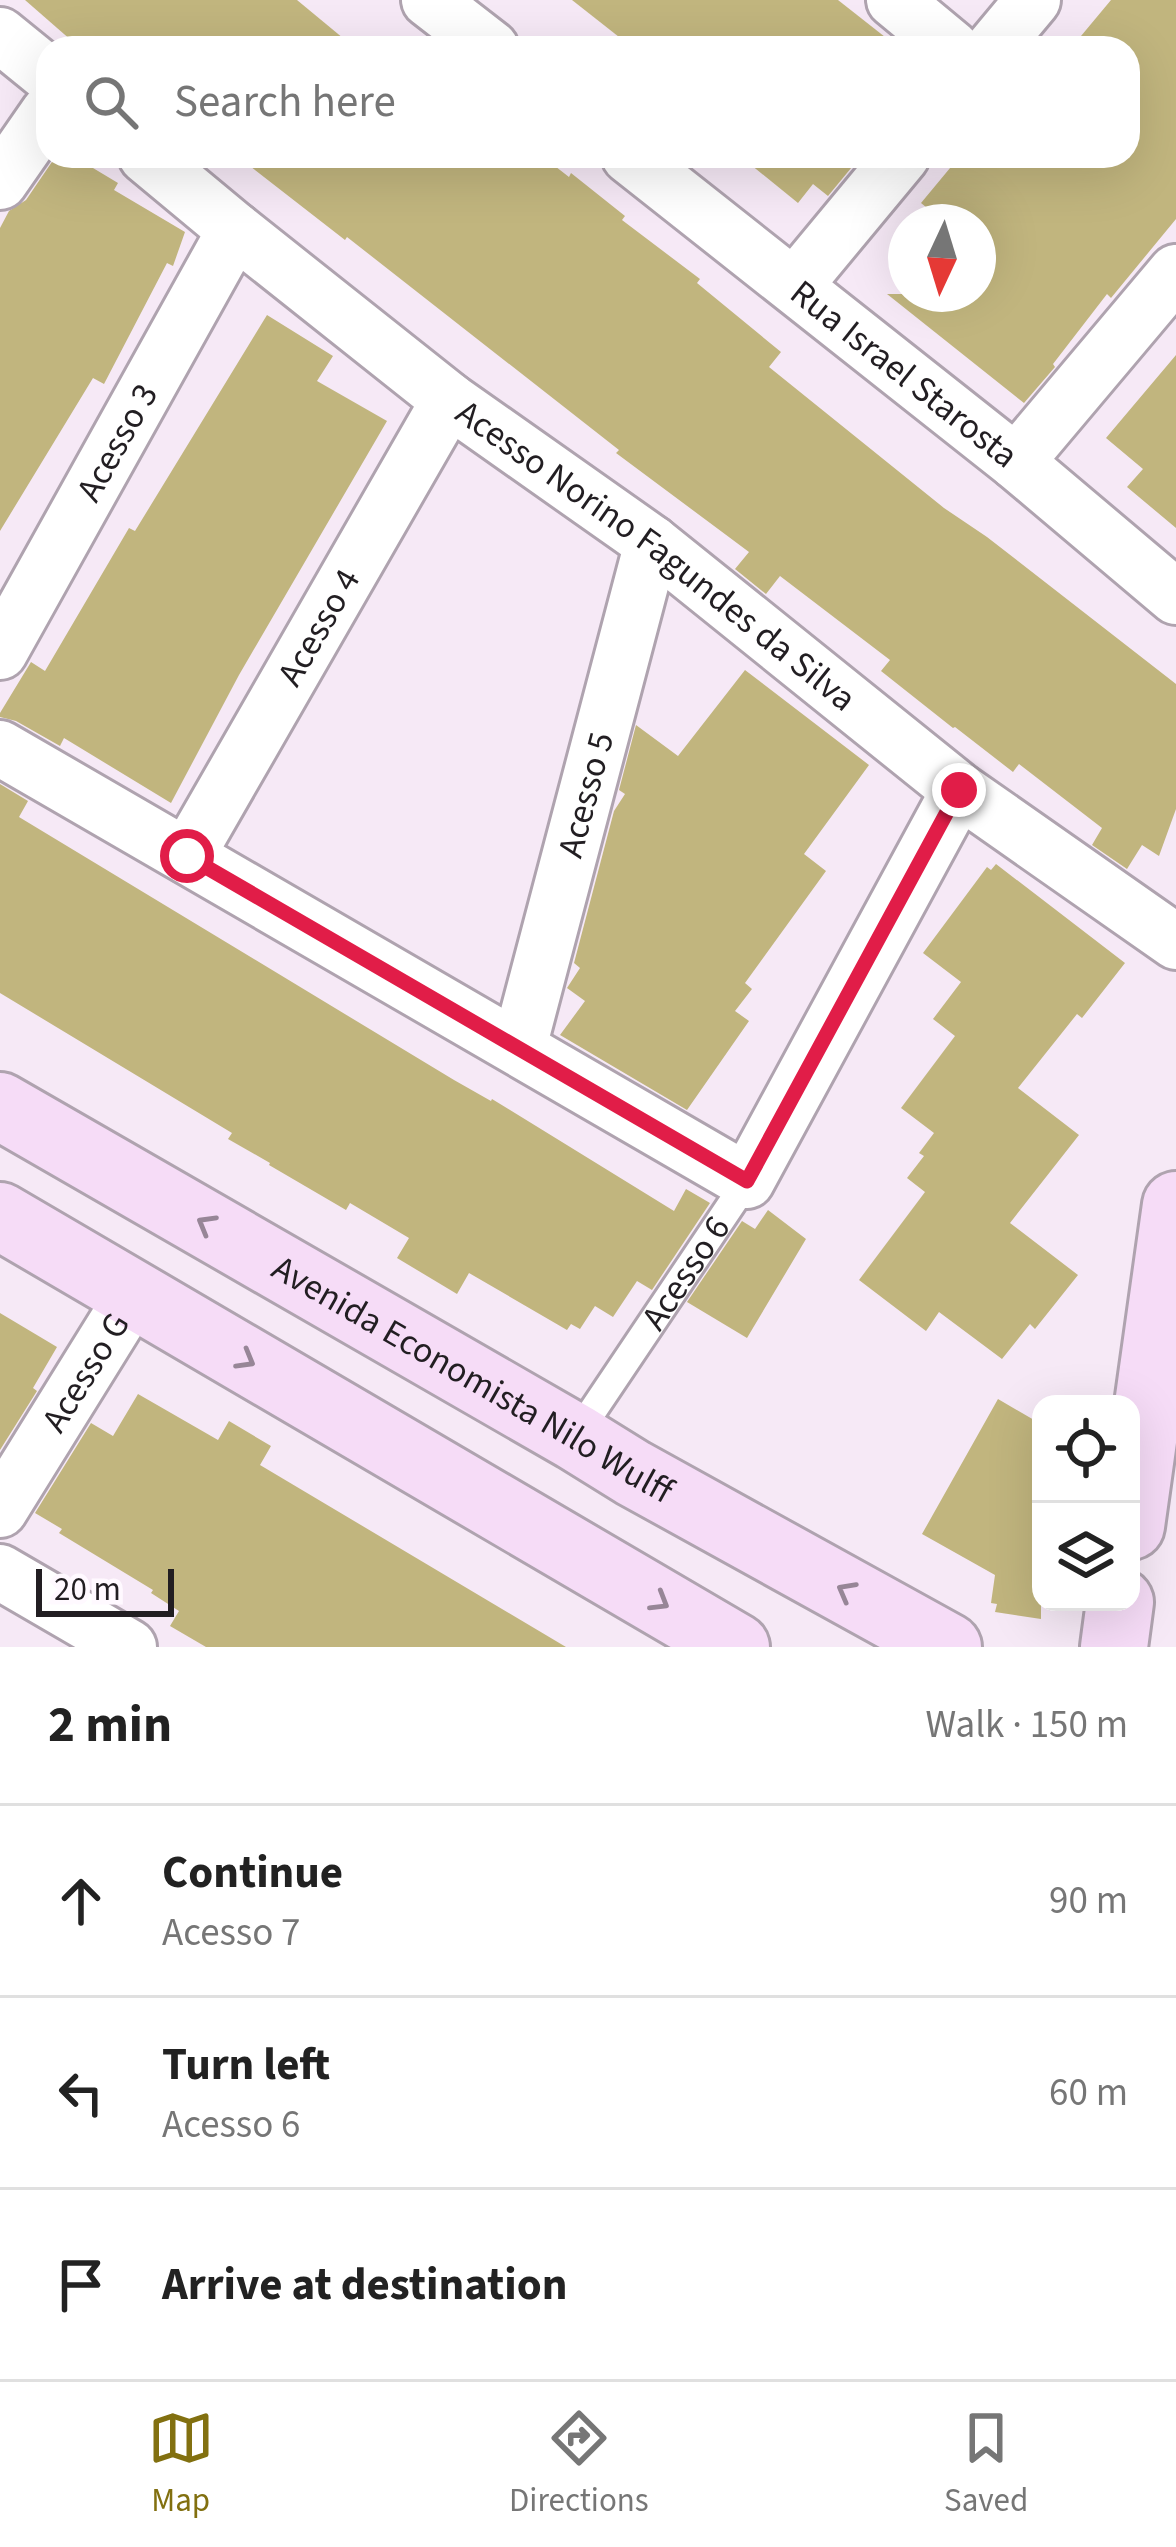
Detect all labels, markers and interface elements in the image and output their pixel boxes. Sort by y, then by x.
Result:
search box [36,36,1140,168]
icon: search [78,69,144,135]
text: Search here [174,70,396,134]
north arrow [888,204,996,312]
street label: Rua Israel Starosta [780,268,1029,480]
street label: Acesso 3 [63,374,170,511]
street label: Acesso Norino Fagundes da Silva [446,387,867,723]
street label: Acesso 4 [265,559,372,695]
street label: Acesso 5 [545,726,627,863]
route end [932,763,986,817]
route start [160,829,214,883]
street label: Acesso 6 [629,1205,742,1340]
one-way arrow [197,1216,219,1239]
street label: Avenida Economista Nilo Wulff [263,1242,684,1516]
street label: Acesso G [29,1303,142,1442]
one-way arrow [233,1345,255,1368]
map controls [1032,1395,1140,1611]
button: locate [1032,1395,1140,1503]
button: layers [1032,1503,1140,1611]
scale bar [36,1563,174,1616]
text: 20 m [54,1566,121,1613]
one-way arrow [837,1582,859,1605]
one-way arrow [647,1588,669,1610]
text: 2 min [48,1689,172,1761]
text: Walk · 150 m [925,1697,1128,1753]
text: Continue [162,1841,343,1905]
icon: ahead [48,1868,114,1934]
text: 90 m [1049,1873,1128,1929]
text: Acesso 7 [162,1905,300,1961]
text: Turn left [162,2033,330,2097]
icon: left [48,2060,114,2126]
text: 60 m [1049,2065,1128,2121]
text: Acesso 6 [162,2097,300,2153]
icon: arrive [48,2252,114,2318]
text: Arrive at destination [162,2253,567,2317]
tab: Map [148,2405,214,2524]
tab: Directions [509,2405,649,2524]
tab: Saved [944,2405,1028,2524]

